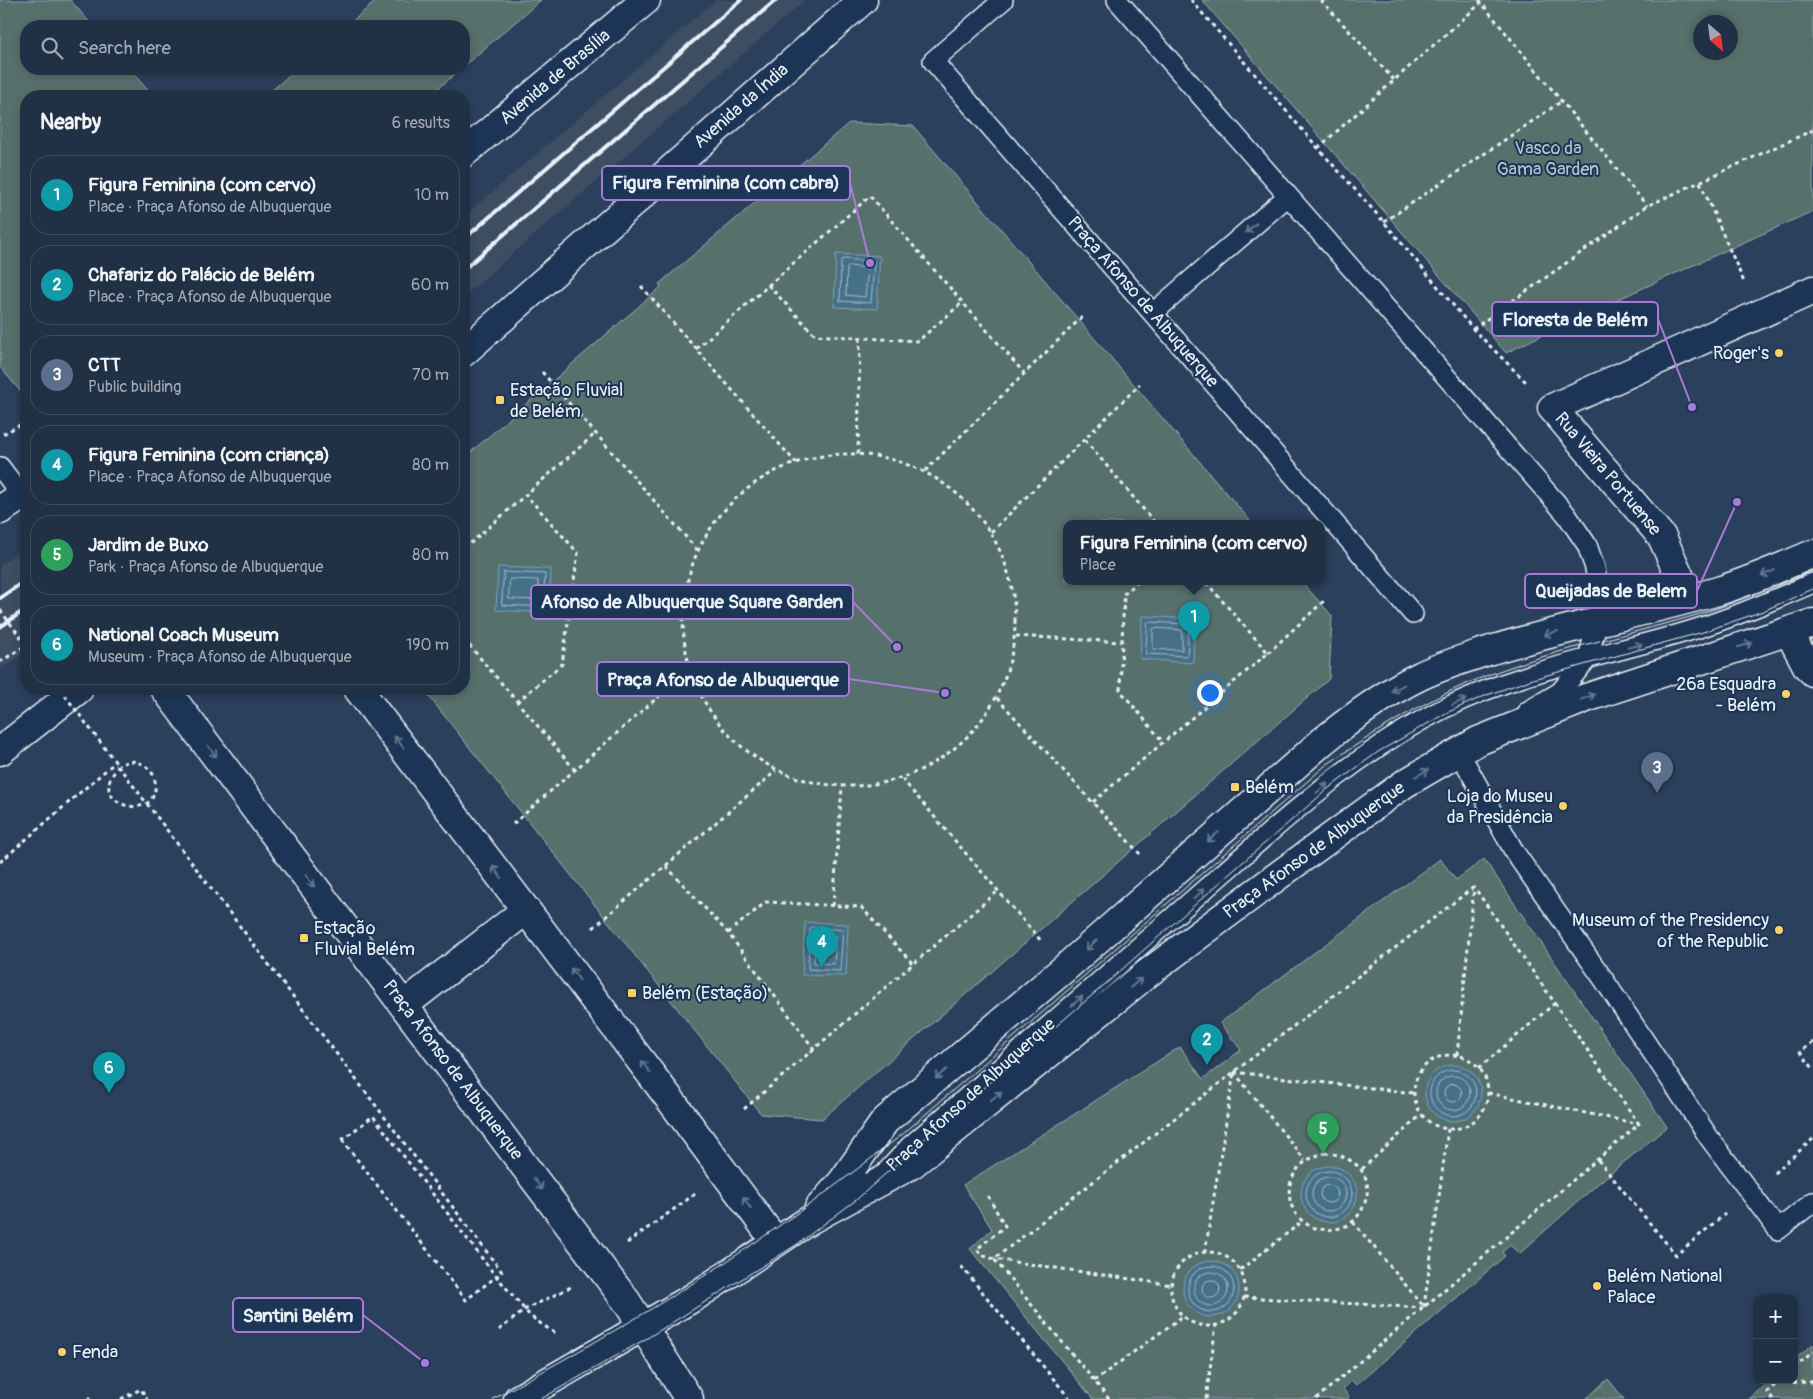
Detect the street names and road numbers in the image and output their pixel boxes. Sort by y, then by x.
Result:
street label: Avenida de Brasília [495,24,615,130]
street label: Avenida da Índia [689,58,793,154]
street label: Praça Afonso de Albuquerque [1062,212,1224,392]
street label: Rua Vieira Portuense [1550,408,1666,541]
street label: Praça Afonso de Albuquerque [1218,776,1410,924]
street label: Praça Afonso de Albuquerque [378,975,528,1165]
street label: Praça Afonso de Albuquerque [882,1013,1060,1177]

